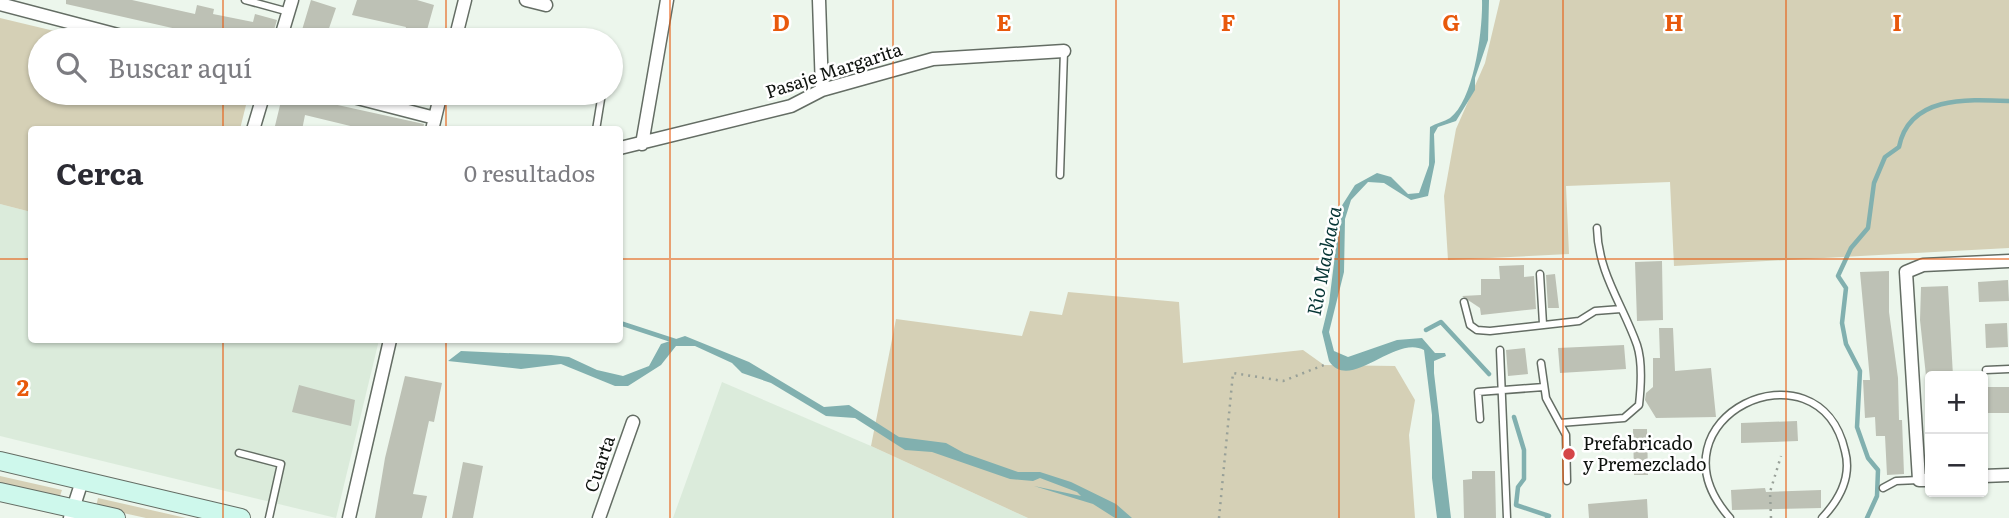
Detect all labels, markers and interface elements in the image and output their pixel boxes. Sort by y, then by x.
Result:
text: D [772,4,790,38]
text: E [996,4,1012,38]
text: F [1221,4,1236,38]
text: G [1442,4,1460,38]
text: H [1664,4,1684,38]
text: I [1892,4,1902,38]
search box [28,28,623,105]
street label: Pasaje Margarita [762,35,906,104]
text: Buscar aquí [108,47,252,86]
icon: search [52,48,90,86]
text: Cerca [56,150,143,194]
text: 0 resultados [464,155,595,189]
water label: Río Machaca [1299,204,1347,318]
text: 2 [17,369,29,403]
map controls [1925,371,1988,497]
button: + [1925,371,1988,434]
place label: Prefabricado y Premezclado [1583,429,1707,477]
street label: Cuarta [576,431,621,496]
button: − [1925,434,1988,497]
marker: Prefabricado y Premezclado [1561,446,1577,462]

